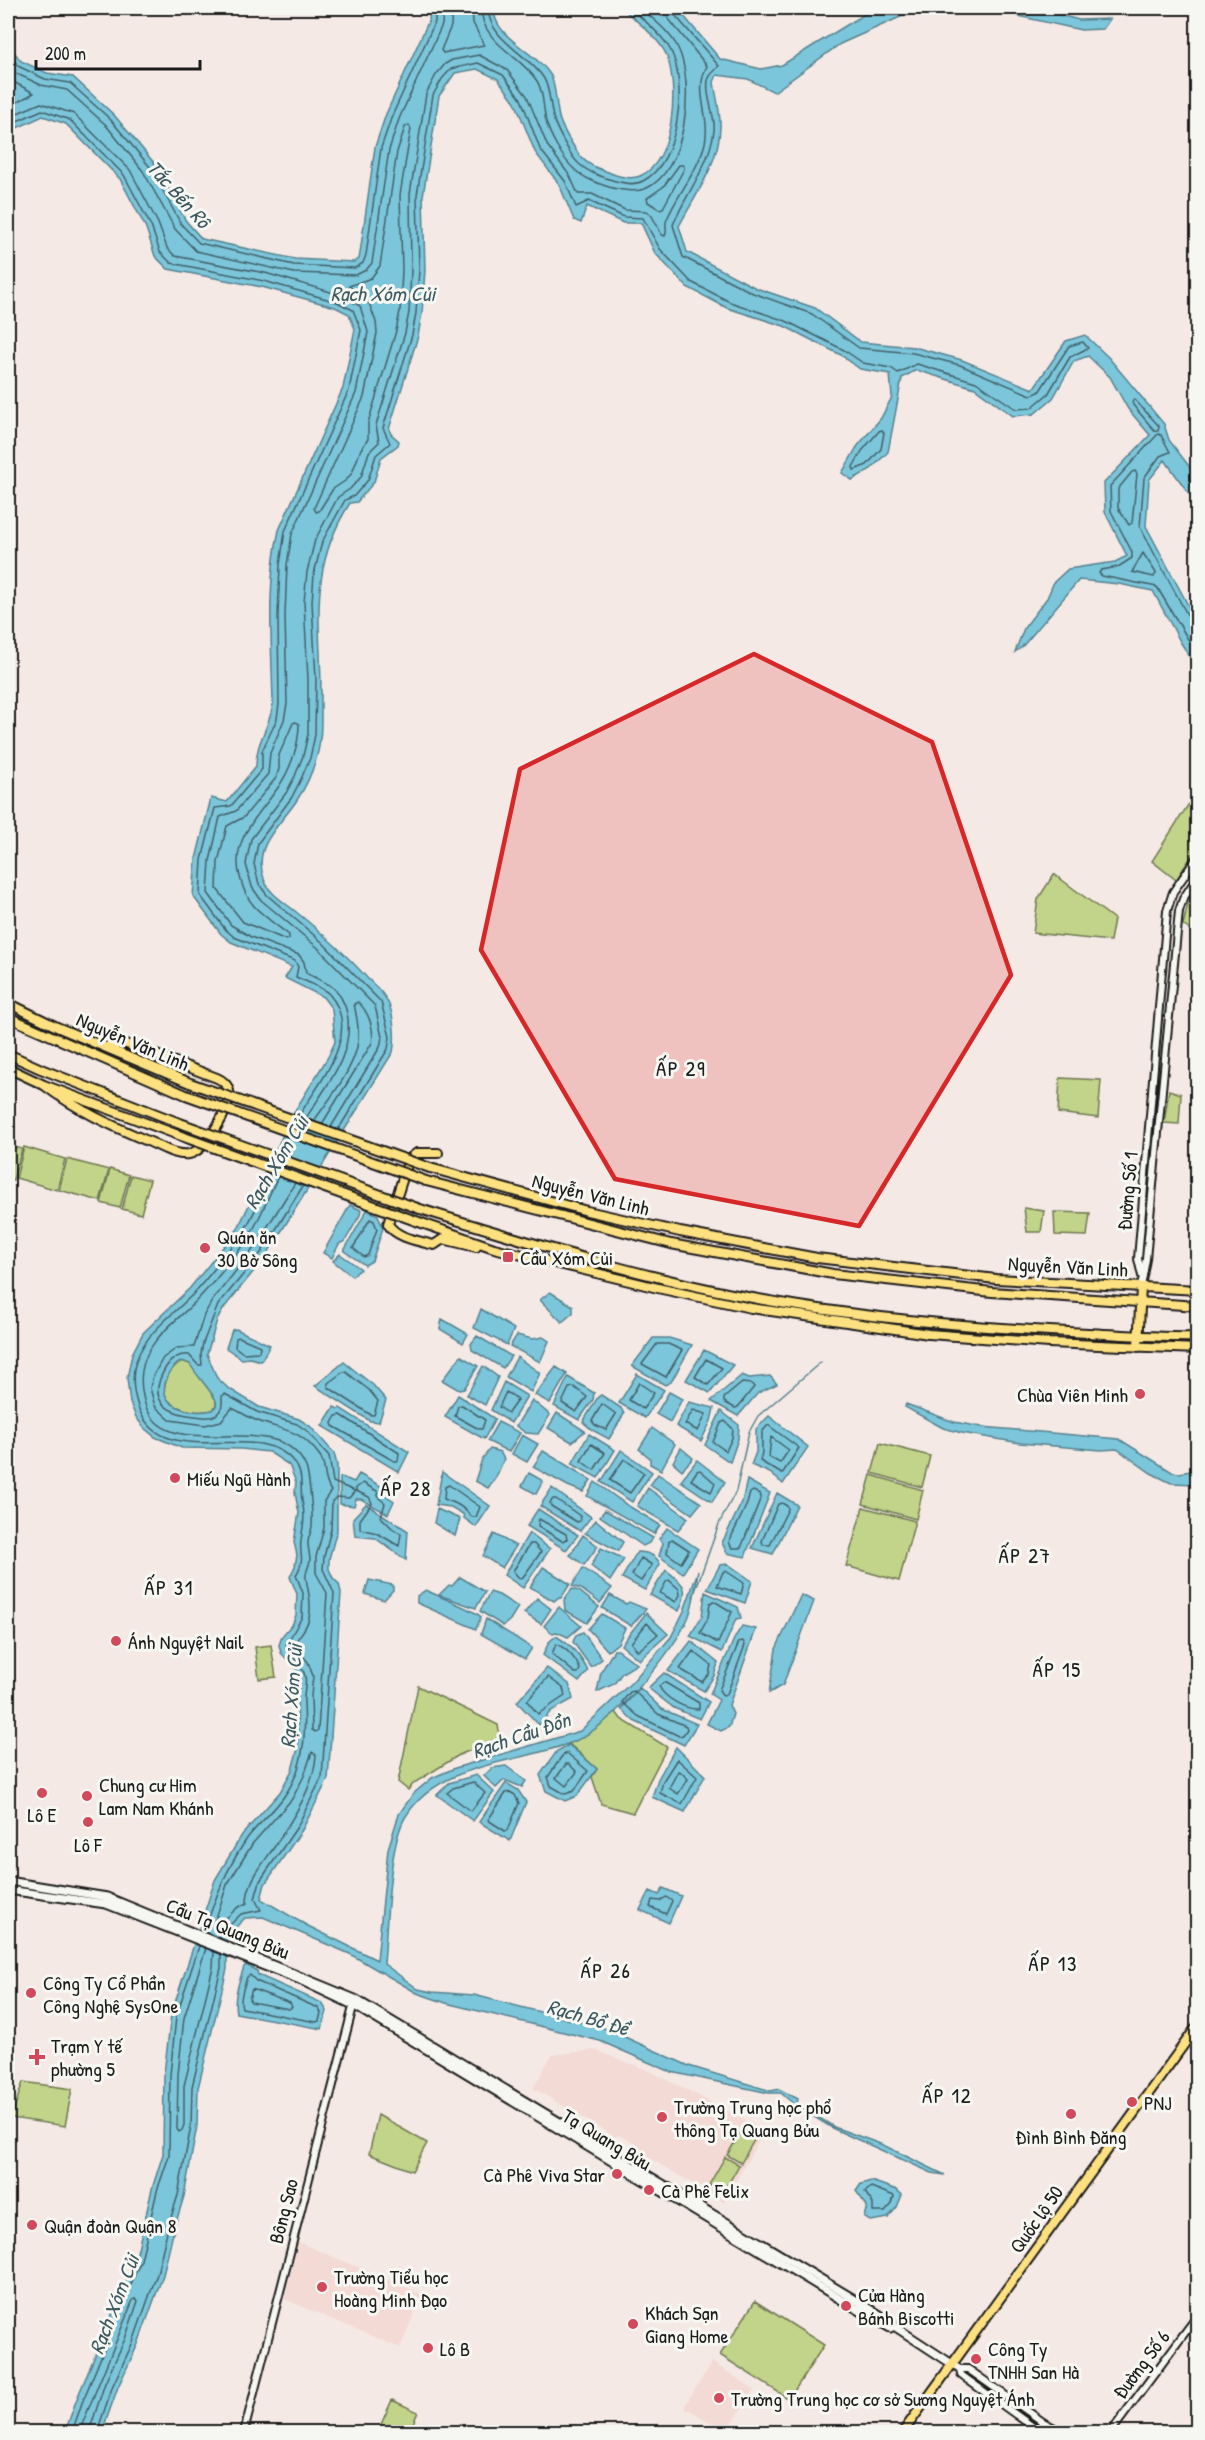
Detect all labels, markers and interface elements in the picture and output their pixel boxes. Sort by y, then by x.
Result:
scale bar [36,33,200,71]
text: 200 m [45,41,86,66]
water label: Tắc Bến Rô [141,154,218,235]
water label: Rạch Xóm Củi [331,279,437,308]
street label: Nguyễn Văn Linh [73,1005,193,1077]
district label: ẤP 29 [656,1054,706,1083]
water label: Rạch Xóm Củi [237,1108,316,1214]
street label: Đường Số 1 [1110,1151,1144,1231]
street label: Nguyễn Văn Linh [530,1166,652,1222]
place label: Quán ăn 30 Bờ Sông [217,1223,298,1273]
marker: Quán ăn 30 Bờ Sông [198,1241,212,1255]
place label: Cầu Xóm Củi [520,1244,613,1271]
street label: Nguyễn Văn Linh [1008,1249,1128,1283]
marker: Cầu Xóm Củi [501,1250,515,1264]
place label: Chùa Viên Minh [1017,1381,1128,1408]
marker: Chùa Viên Minh [1133,1387,1147,1401]
place label: Miếu Ngũ Hành [187,1465,291,1492]
marker: Miếu Ngũ Hành [168,1471,182,1485]
district label: ẤP 28 [380,1474,432,1503]
district label: ẤP 27 [999,1541,1051,1570]
district label: ẤP 31 [144,1573,194,1602]
place label: Ánh Nguyệt Nail [128,1628,244,1655]
marker: Ánh Nguyệt Nail [109,1634,123,1648]
water label: Rạch Xóm Củi [273,1641,309,1749]
district label: ẤP 15 [1032,1655,1082,1684]
water label: Rạch Cầu Đồn [468,1704,575,1765]
place label: Chung cư Him Lam Nam Khánh [99,1771,213,1821]
marker: Lô E [35,1786,49,1800]
marker: Chung cư Him Lam Nam Khánh [80,1789,94,1803]
place label: Lô E [28,1801,57,1828]
marker: Lô F [81,1815,95,1829]
place label: Lô F [74,1831,102,1858]
street label: Cầu Tạ Quang Bửu [162,1891,294,1965]
district label: ẤP 13 [1028,1949,1078,1978]
district label: ẤP 26 [581,1956,631,1985]
place label: Công Ty Cổ Phần Công Nghệ SysOne [43,1969,179,2019]
marker: Công Ty Cổ Phần Công Nghệ SysOne [24,1986,38,2000]
water label: Rạch Bồ Đề [544,1992,636,2043]
place label: Trạm Y tế phường 5 [51,2032,123,2082]
marker: Trạm Y tế phường 5 [28,2048,46,2066]
district label: ẤP 12 [922,2081,972,2110]
place label: PNJ [1144,2089,1172,2116]
place label: Trường Trung học phổ thông Tạ Quang Bửu [674,2093,831,2143]
marker: PNJ [1125,2095,1139,2109]
street label: Tạ Quang Bửu [557,2102,657,2176]
marker: Đình Bình Đăng [1064,2107,1078,2121]
marker: Trường Trung học phổ thông Tạ Quang Bửu [655,2110,669,2124]
place label: Đình Bình Đăng [1016,2123,1127,2150]
place label: Cà Phê Viva Star [483,2161,605,2188]
marker: Cà Phê Viva Star [610,2167,624,2181]
street label: Bông Sao [262,2176,304,2246]
place label: Cà Phê Felix [661,2177,749,2204]
street label: Quốc lộ 50 [1003,2180,1069,2258]
marker: Cà Phê Felix [642,2183,656,2197]
place label: Quận đoàn Quận 8 [44,2212,176,2239]
marker: Quận đoàn Quận 8 [25,2218,39,2232]
water label: Rạch Xóm Củi [82,2248,147,2358]
place label: Trường Tiểu học Hoàng Minh Đạo [334,2263,449,2313]
marker: Trường Tiểu học Hoàng Minh Đạo [315,2280,329,2294]
place label: Cửa Hàng Bánh Biscotti [858,2281,954,2331]
place label: Khách Sạn Giang Home [645,2299,728,2349]
marker: Cửa Hàng Bánh Biscotti [839,2299,853,2313]
marker: Khách Sạn Giang Home [626,2317,640,2331]
street label: Đường Số 6 [1106,2324,1176,2404]
place label: Lô B [440,2335,470,2362]
place label: Công Ty TNHH San Hà [988,2335,1079,2385]
marker: Lô B [421,2341,435,2355]
marker: Công Ty TNHH San Hà [969,2352,983,2366]
place label: Trường Trung học cơ sở Sương Nguyệt Ánh [731,2385,1034,2412]
marker: Trường Trung học cơ sở Sương Nguyệt Ánh [712,2391,726,2405]

